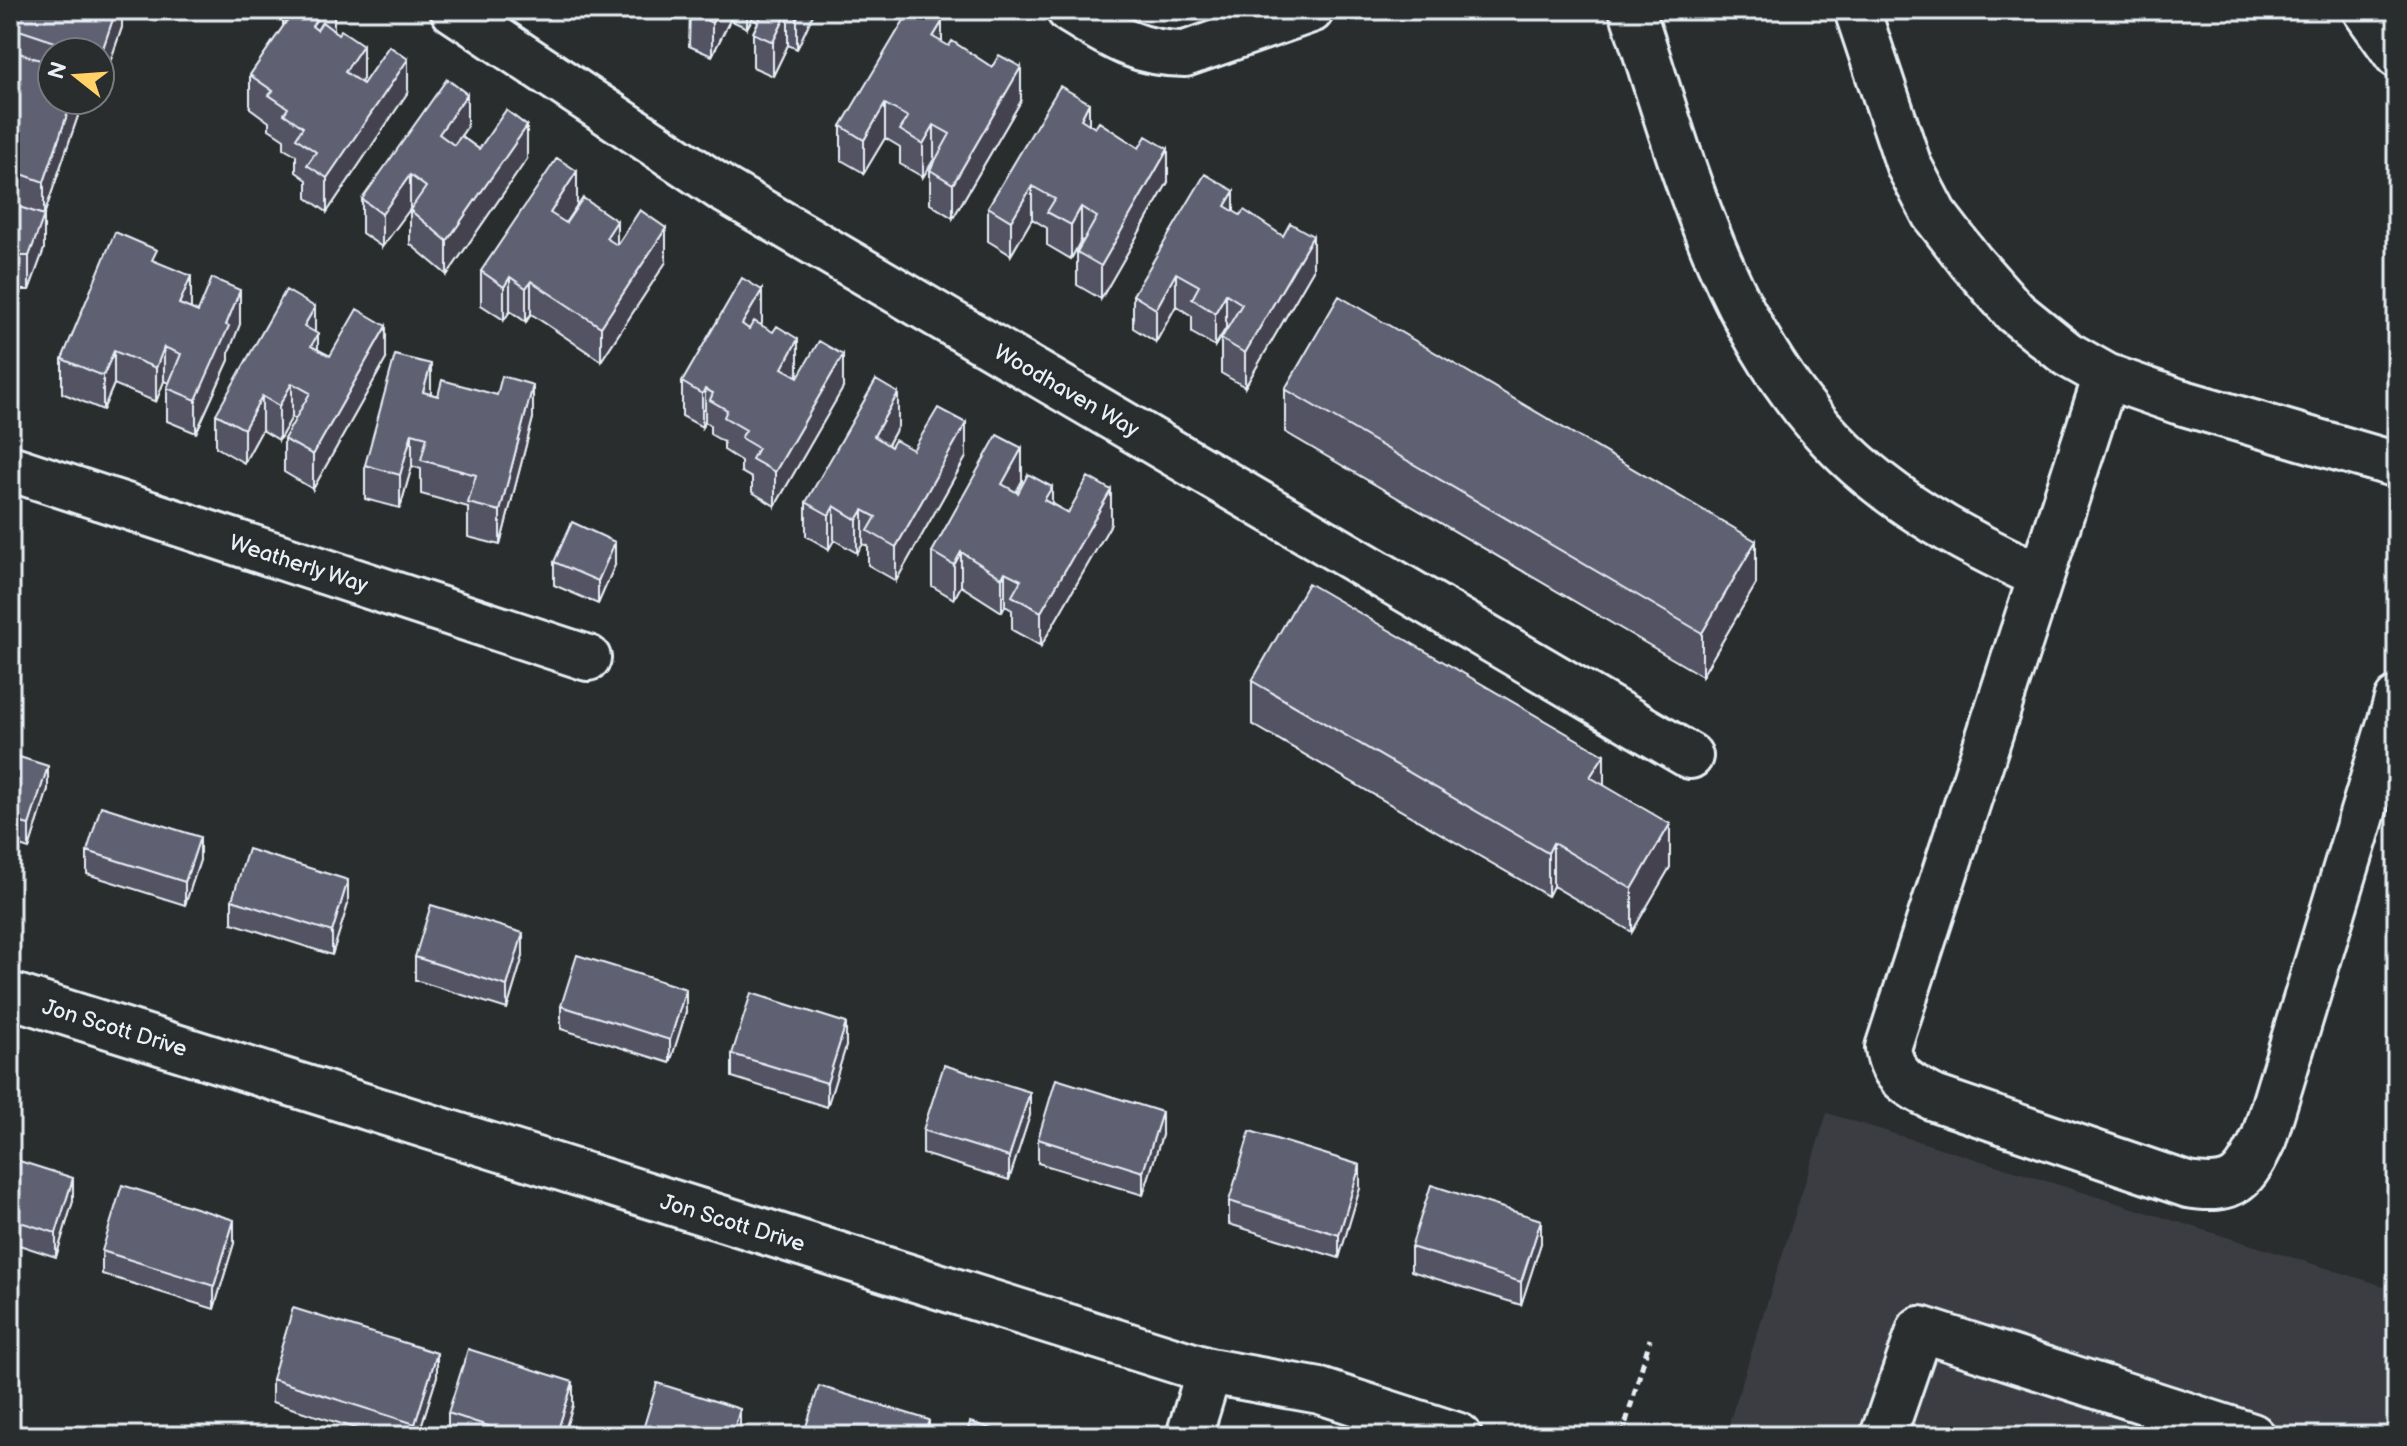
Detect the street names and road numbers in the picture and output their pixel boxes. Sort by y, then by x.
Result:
street label: Woodhaven Way [989,339,1144,444]
street label: Weatherly Way [226,529,371,600]
street label: Jon Scott Drive [39,994,190,1063]
street label: Jon Scott Drive [657,1189,808,1258]

